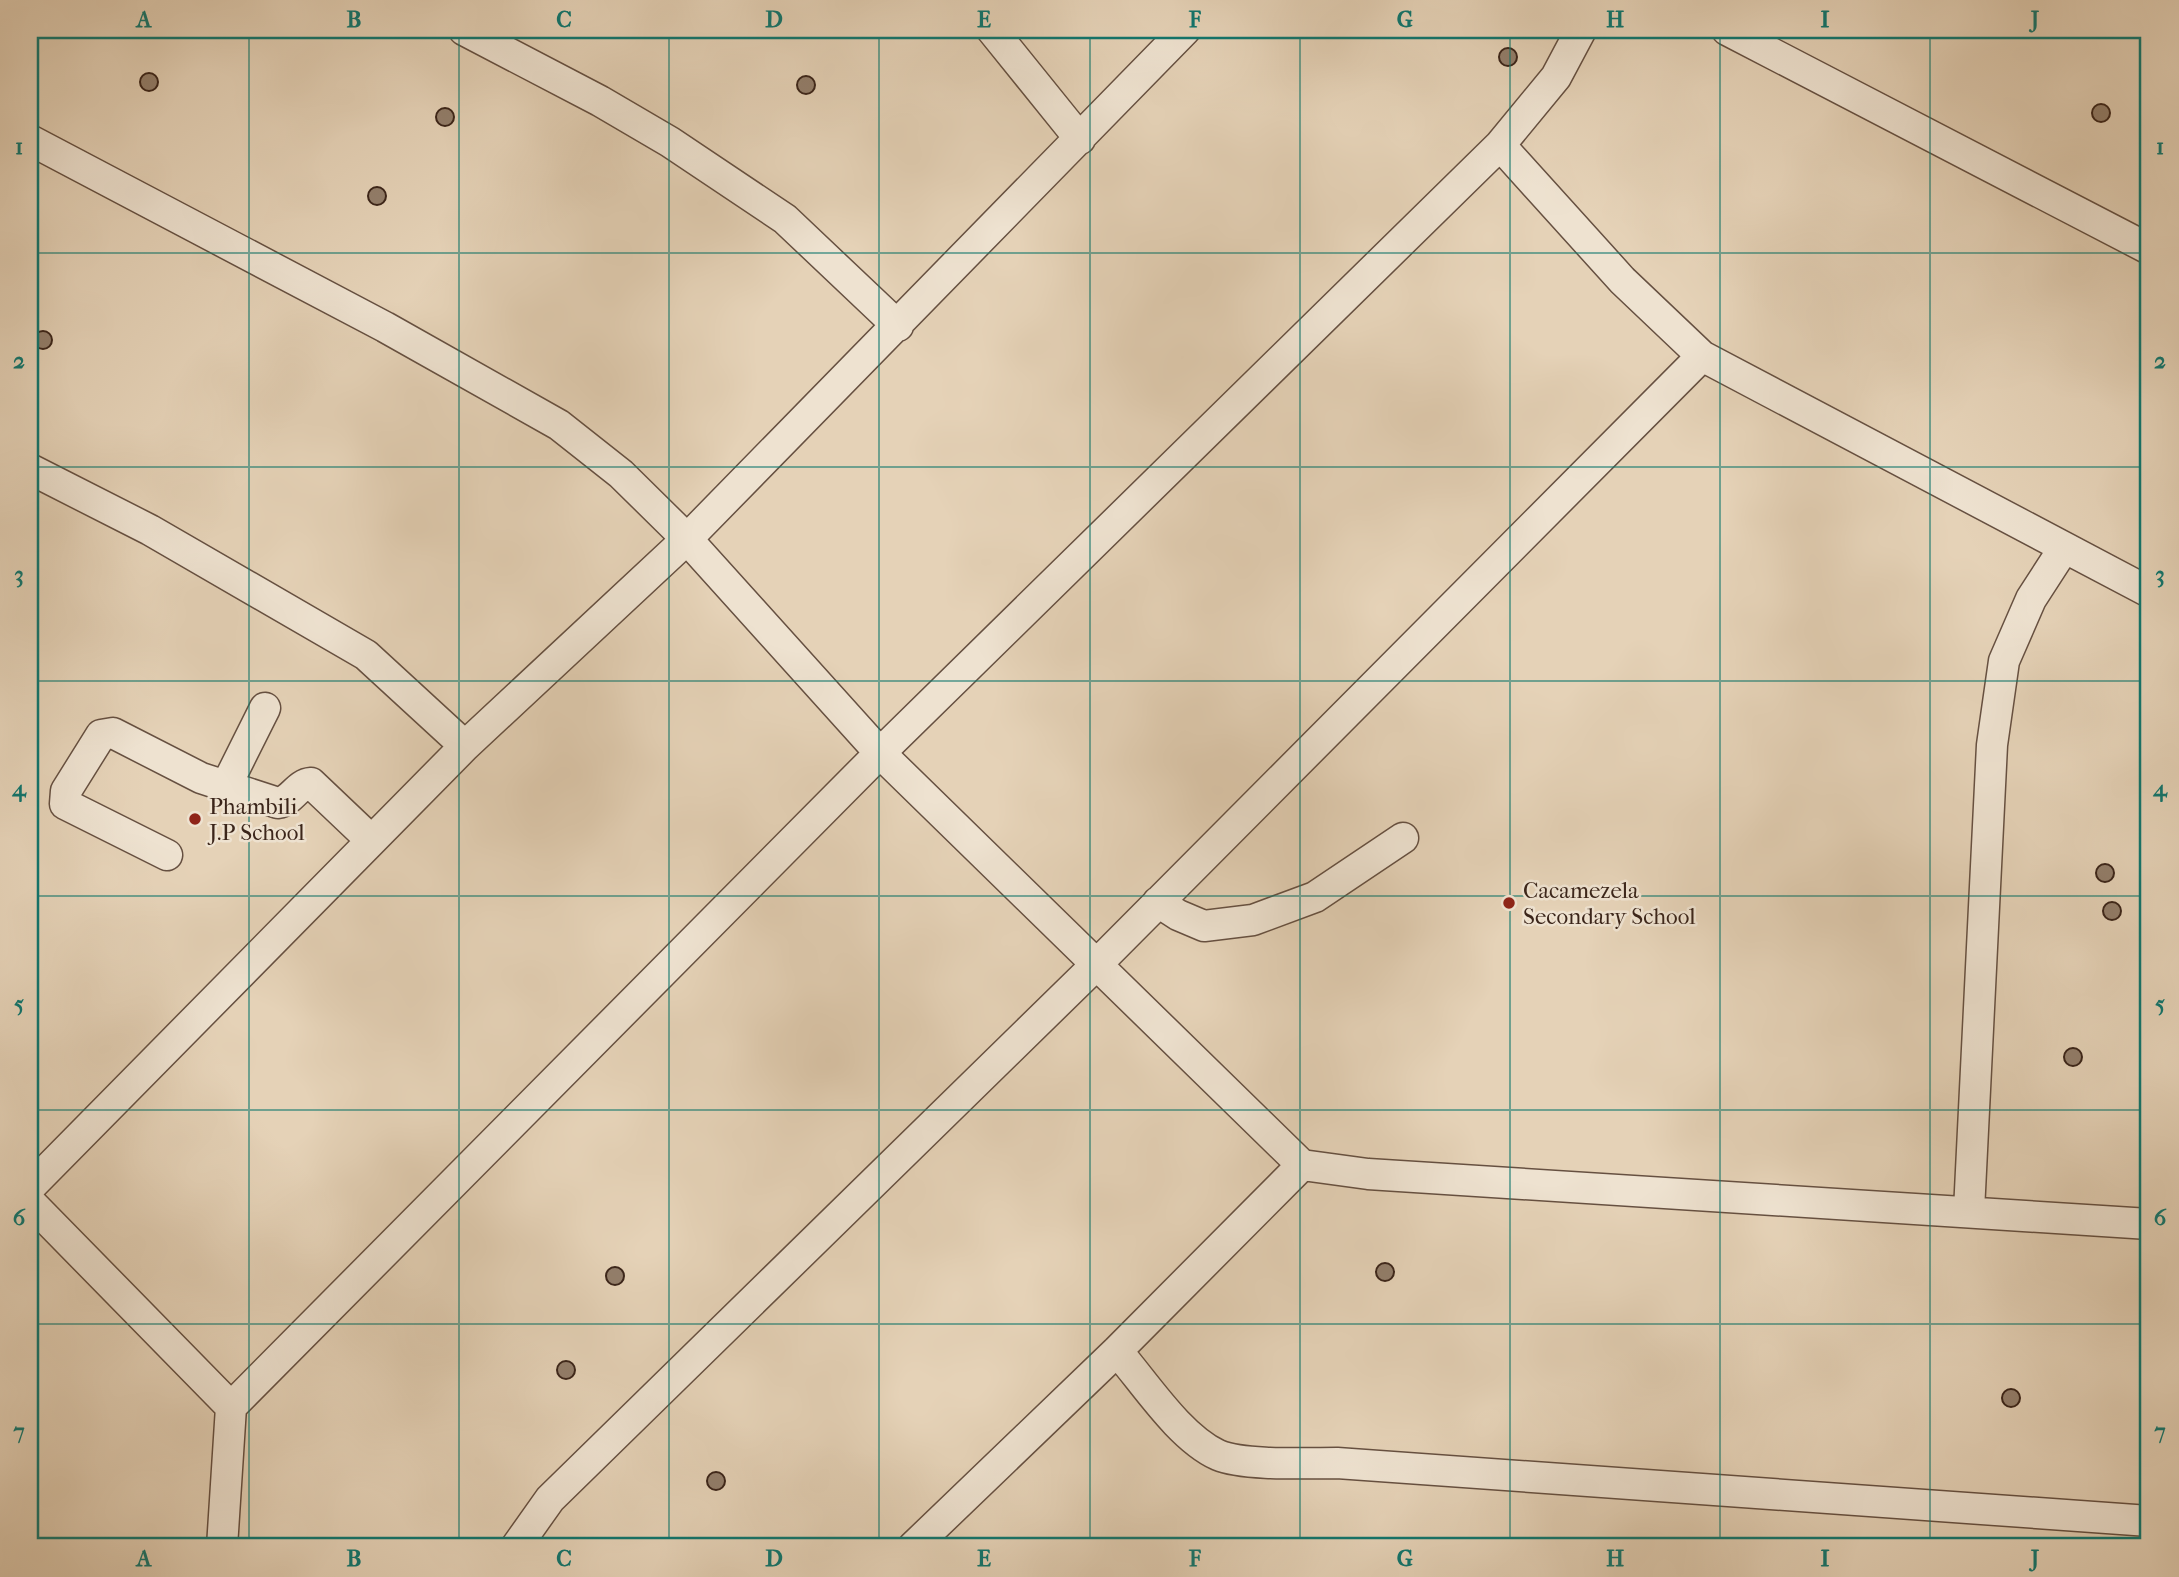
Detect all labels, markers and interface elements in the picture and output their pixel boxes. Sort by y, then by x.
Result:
text: A [135,6,153,33]
text: B [347,6,362,33]
text: C [556,6,572,33]
text: D [765,6,783,33]
text: E [977,6,991,33]
text: F [1188,6,1202,33]
text: G [1397,6,1413,33]
text: H [1606,6,1624,33]
text: I [1821,6,1830,33]
text: J [2029,6,2040,33]
text: 1 [15,133,23,160]
text: 1 [2156,133,2164,160]
text: 2 [13,347,25,374]
text: 2 [2154,347,2166,374]
text: 3 [14,561,24,588]
text: 3 [2155,561,2165,588]
text: 4 [11,775,27,802]
text: 4 [2152,775,2168,802]
place label: Phambili J.P School [207,793,305,846]
marker: Phambili J.P School [187,811,203,827]
place label: Cacamezela Secondary School [1523,877,1696,930]
marker: Cacamezela Secondary School [1501,895,1517,911]
text: 5 [14,990,24,1017]
text: 5 [2155,990,2165,1017]
text: 6 [13,1204,26,1231]
text: 6 [2154,1204,2167,1231]
text: 7 [12,1418,25,1445]
text: 7 [2153,1418,2166,1445]
text: A [135,1545,153,1572]
text: B [347,1545,362,1572]
text: C [556,1545,572,1572]
text: D [765,1545,783,1572]
text: E [977,1545,991,1572]
text: F [1188,1545,1202,1572]
text: G [1397,1545,1413,1572]
text: H [1606,1545,1624,1572]
text: I [1821,1545,1830,1572]
text: J [2029,1545,2040,1572]

